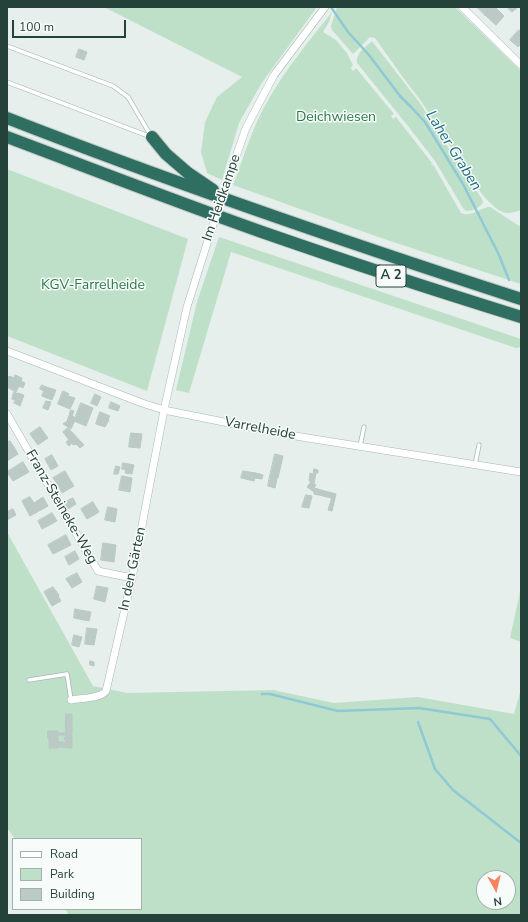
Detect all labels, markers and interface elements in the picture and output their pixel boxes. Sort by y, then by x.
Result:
scale bar [14,12,128,38]
text: 100 m [19,19,54,35]
water label: Laher Graben [421,108,485,194]
park label: Deichwiesen [296,110,376,126]
street label: Im Heidkampe [199,152,245,244]
road number: A 2 [376,265,406,287]
park label: KGV-Farrelheide [41,278,145,294]
street label: Varrelheide [223,414,297,444]
street label: Franz-Steineke-Weg [22,447,100,567]
street label: In den Gärten [116,525,150,613]
legend [12,838,142,910]
text: Road [50,846,78,862]
text: Park [50,866,74,882]
north arrow [476,870,516,910]
text: Building [50,886,95,902]
text: N [492,893,503,909]

